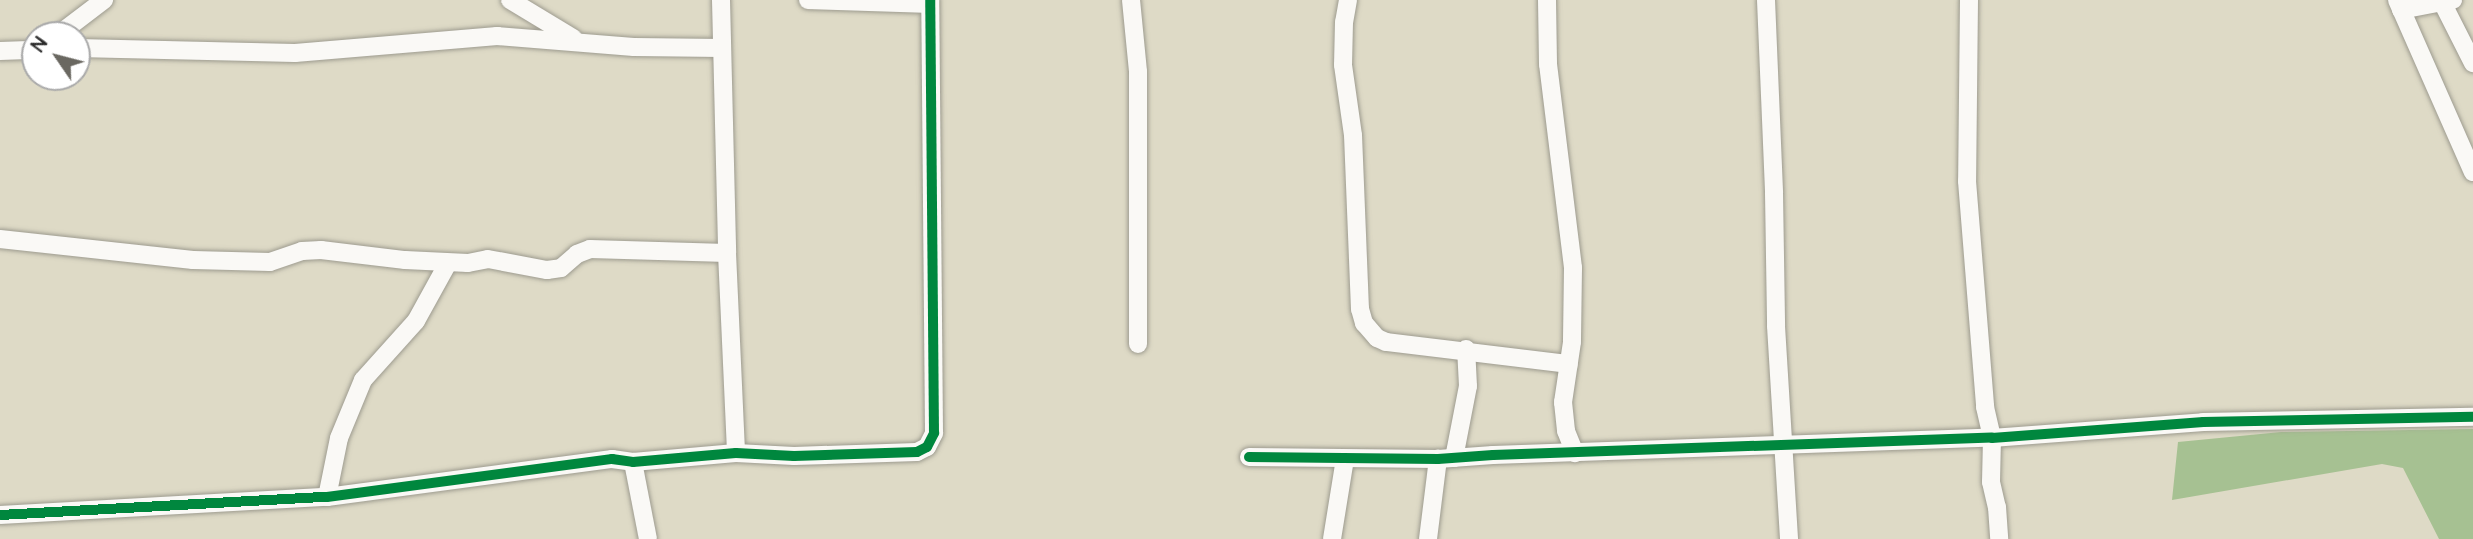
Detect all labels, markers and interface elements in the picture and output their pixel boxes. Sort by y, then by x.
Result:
north arrow [21,21,91,91]
text: N [26,32,54,57]

